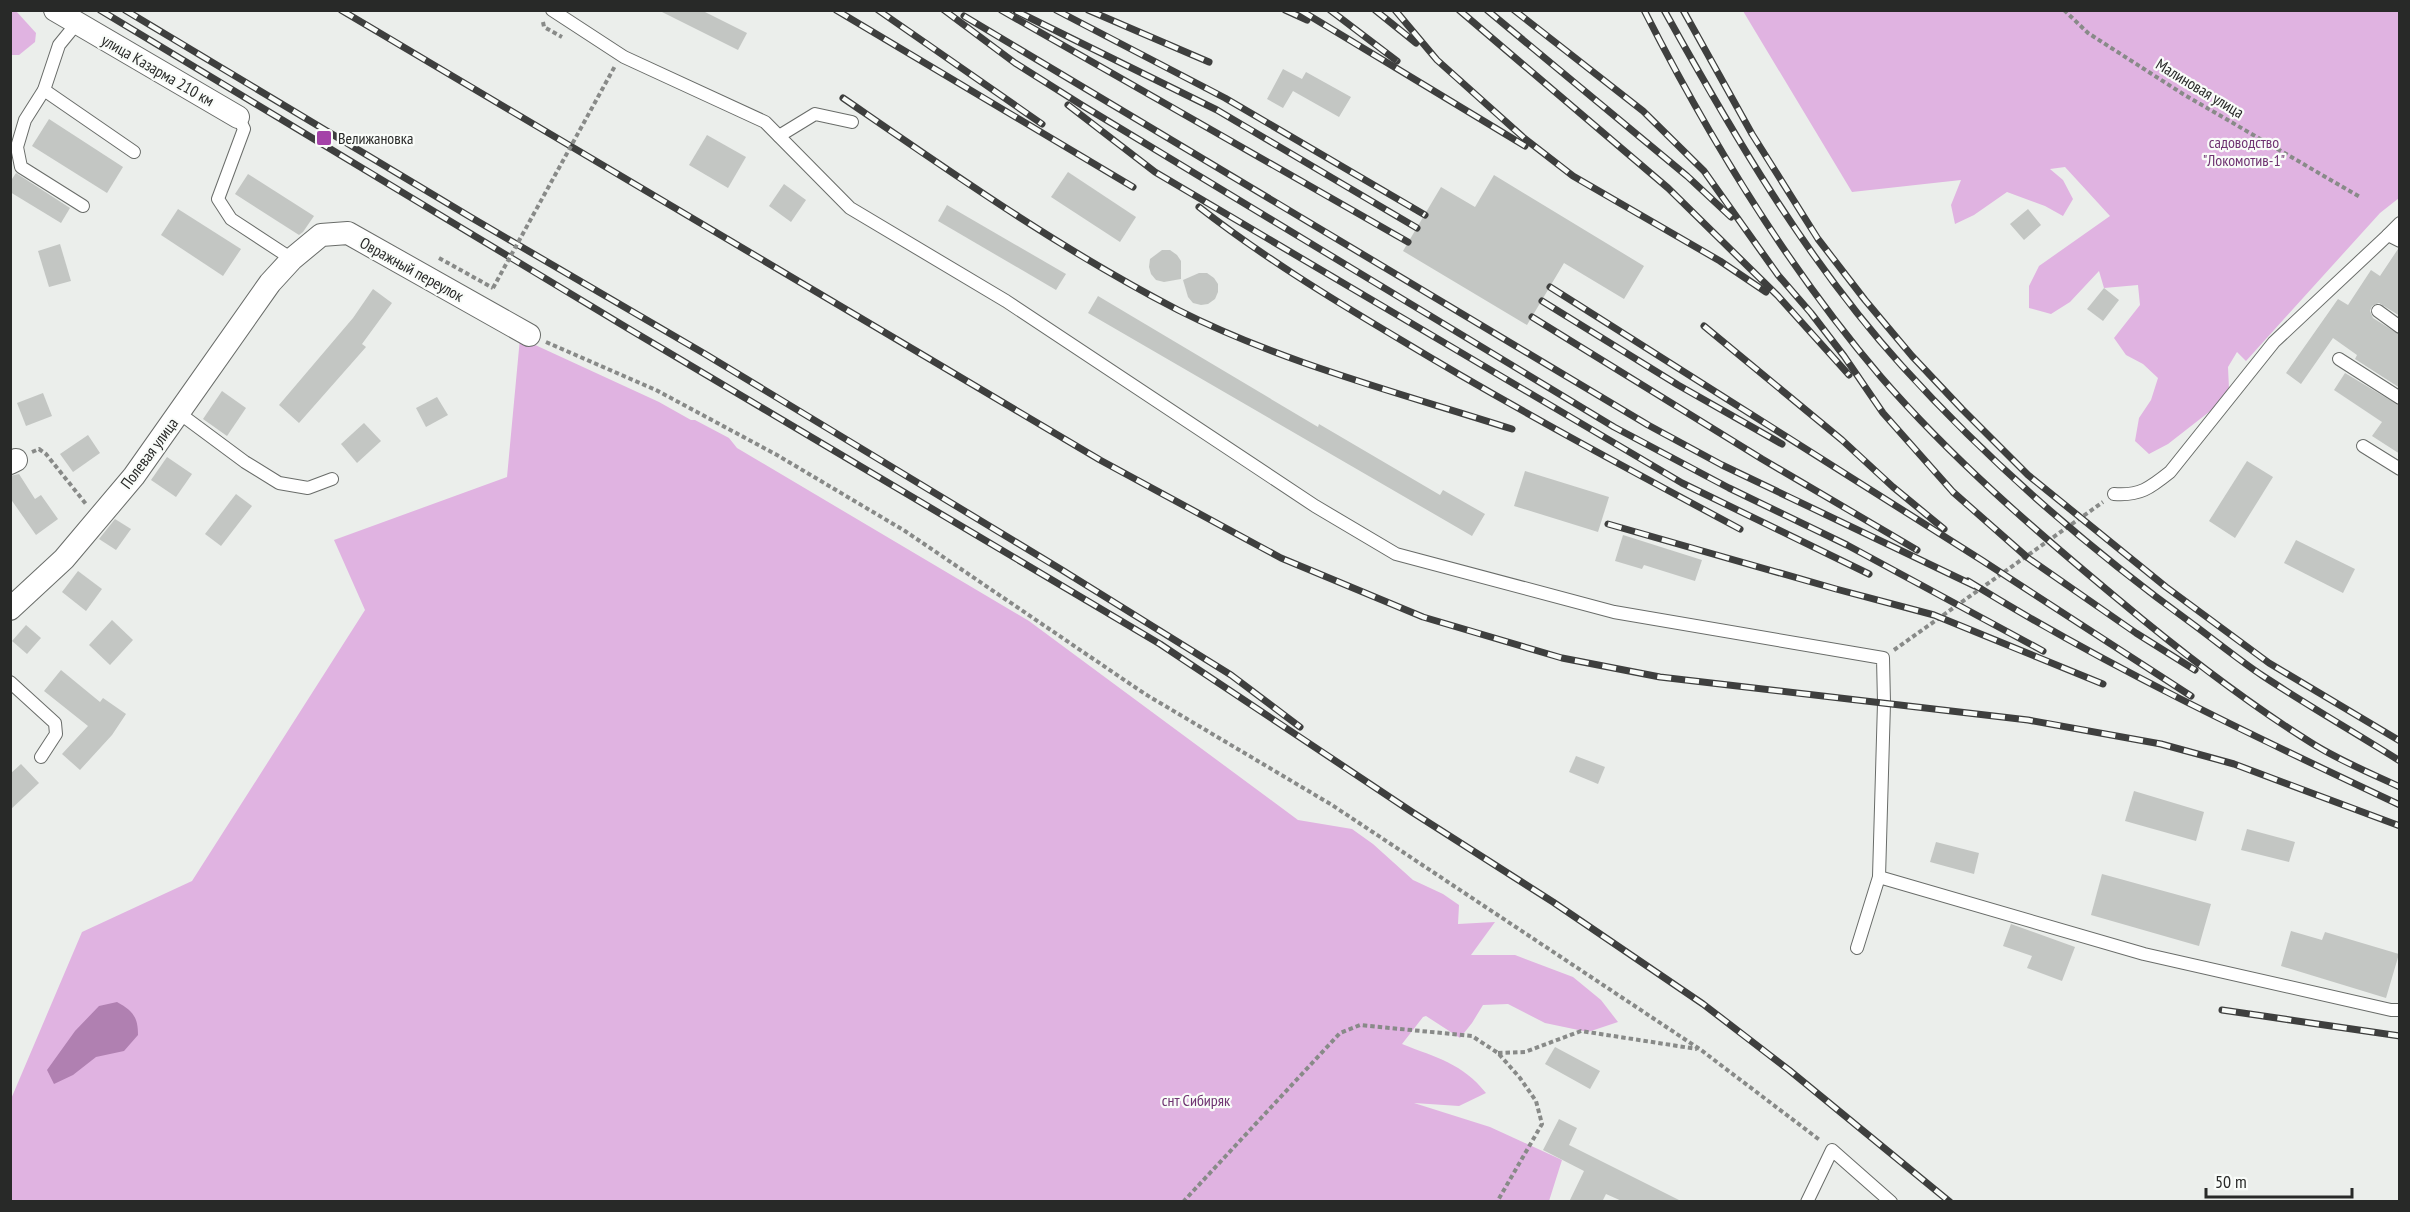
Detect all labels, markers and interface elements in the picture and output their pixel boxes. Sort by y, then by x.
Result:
street label: улица Казарма 210 км [98,30,218,110]
street label: Малиновая улица [2152,54,2248,122]
place label: Велижановка [338,128,413,148]
marker: Велижановка [315,129,333,147]
park label: садоводство "Локомотив-1" [2203,132,2285,170]
street label: Овражный переулок [357,232,468,306]
street label: Полевая улица [116,414,182,492]
park label: снт Сибиряк [1162,1090,1231,1110]
scale bar [2206,1161,2352,1199]
text: 50 m [2215,1170,2247,1193]

